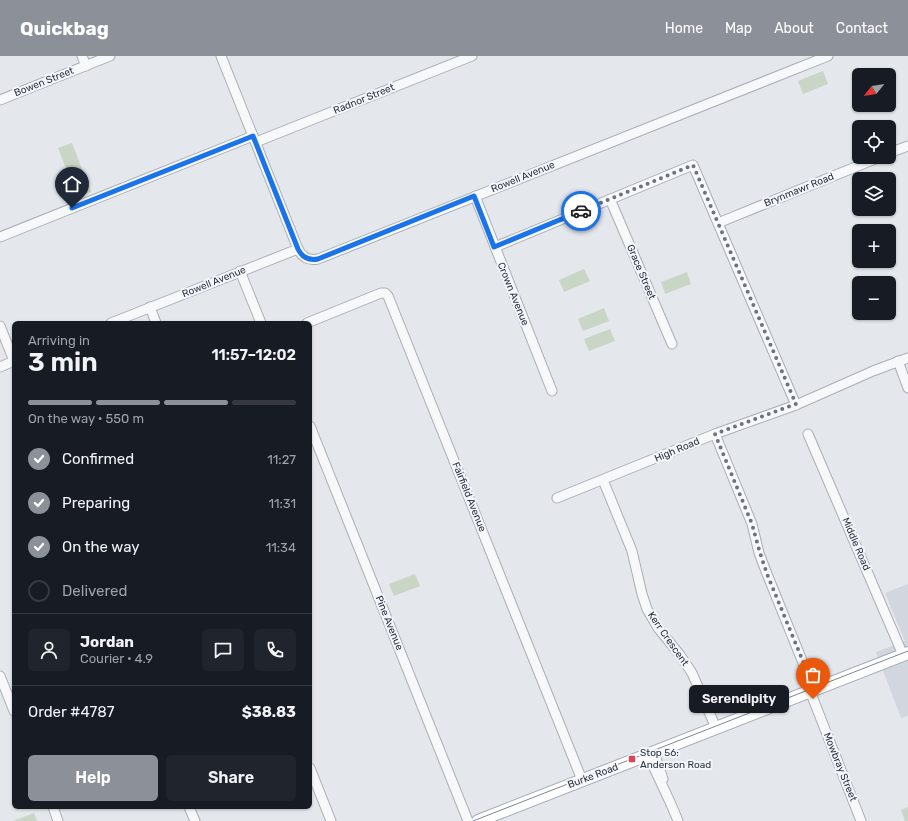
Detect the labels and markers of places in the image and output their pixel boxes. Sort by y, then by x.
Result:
pin [55,167,89,208]
pin [796,658,830,699]
callout: Serendipity [689,685,789,713]
place label: Stop 56: Anderson Road [640,747,711,771]
marker: Stop 56: Anderson Road [627,754,637,764]

